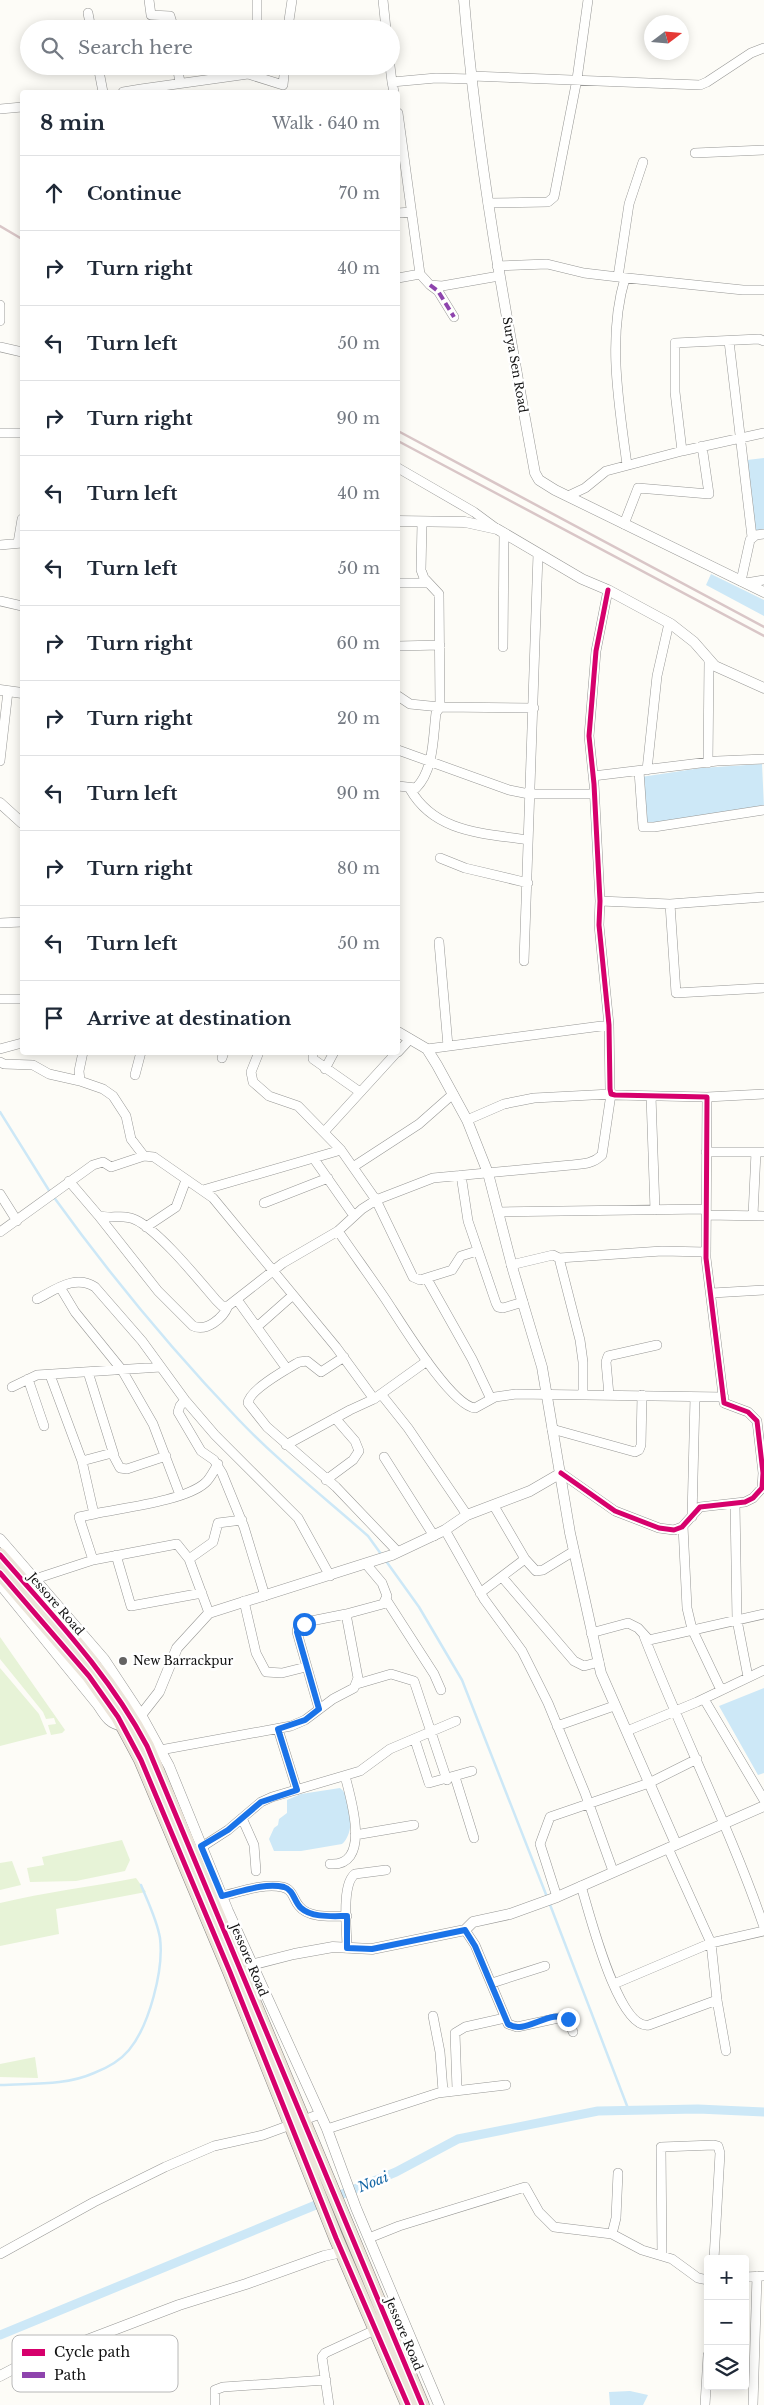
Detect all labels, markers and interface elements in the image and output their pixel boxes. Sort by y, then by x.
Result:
north arrow [644,15,689,60]
search box [20,20,400,75]
icon: search [38,34,66,62]
text: Search here [78,36,193,59]
text: 8 min [40,110,105,136]
text: Walk · 640 m [272,113,380,133]
icon: ahead [40,179,68,207]
text: Continue [87,182,182,205]
text: 70 m [339,183,380,203]
icon: right [40,254,68,282]
text: Turn right [87,257,193,280]
text: 40 m [337,258,380,278]
street label: Surya Sen Road [500,316,531,414]
icon: left [40,329,68,357]
text: Turn left [87,332,178,355]
text: 50 m [338,333,380,353]
icon: right [40,404,68,432]
text: Turn right [87,407,193,430]
text: 90 m [337,408,380,428]
icon: left [40,479,68,507]
text: Turn left [87,482,178,505]
text: 40 m [337,483,380,503]
icon: left [40,554,68,582]
text: Turn left [87,557,178,580]
text: 50 m [338,558,380,578]
icon: right [40,629,68,657]
text: Turn right [87,632,193,655]
text: 60 m [337,633,380,653]
icon: right [40,704,68,732]
text: Turn right [87,707,193,730]
text: 20 m [337,708,380,728]
icon: left [40,779,68,807]
text: Turn left [87,782,178,805]
text: 90 m [337,783,380,803]
icon: right [40,854,68,882]
text: Turn right [87,857,193,880]
text: 80 m [337,858,380,878]
icon: left [40,929,68,957]
text: Turn left [87,932,178,955]
text: 50 m [338,933,380,953]
icon: arrive [40,1004,68,1032]
text: Arrive at destination [87,1007,291,1030]
street label: Jessore Road [24,1568,88,1638]
route start [293,1613,316,1636]
place label: New Barrackpur [133,1653,233,1668]
marker: New Barrackpur [117,1655,129,1667]
street label: Jessore Road [227,1919,272,1999]
route end [557,2008,580,2031]
water label: Noai [354,2168,391,2197]
map controls [704,2255,749,2390]
button: + [704,2255,749,2300]
street label: Jessore Road [382,2293,427,2373]
button: − [704,2300,749,2345]
legend [12,2335,178,2392]
text: Cycle path [54,2343,131,2361]
button: layers [704,2345,749,2390]
text: Path [54,2366,86,2384]

